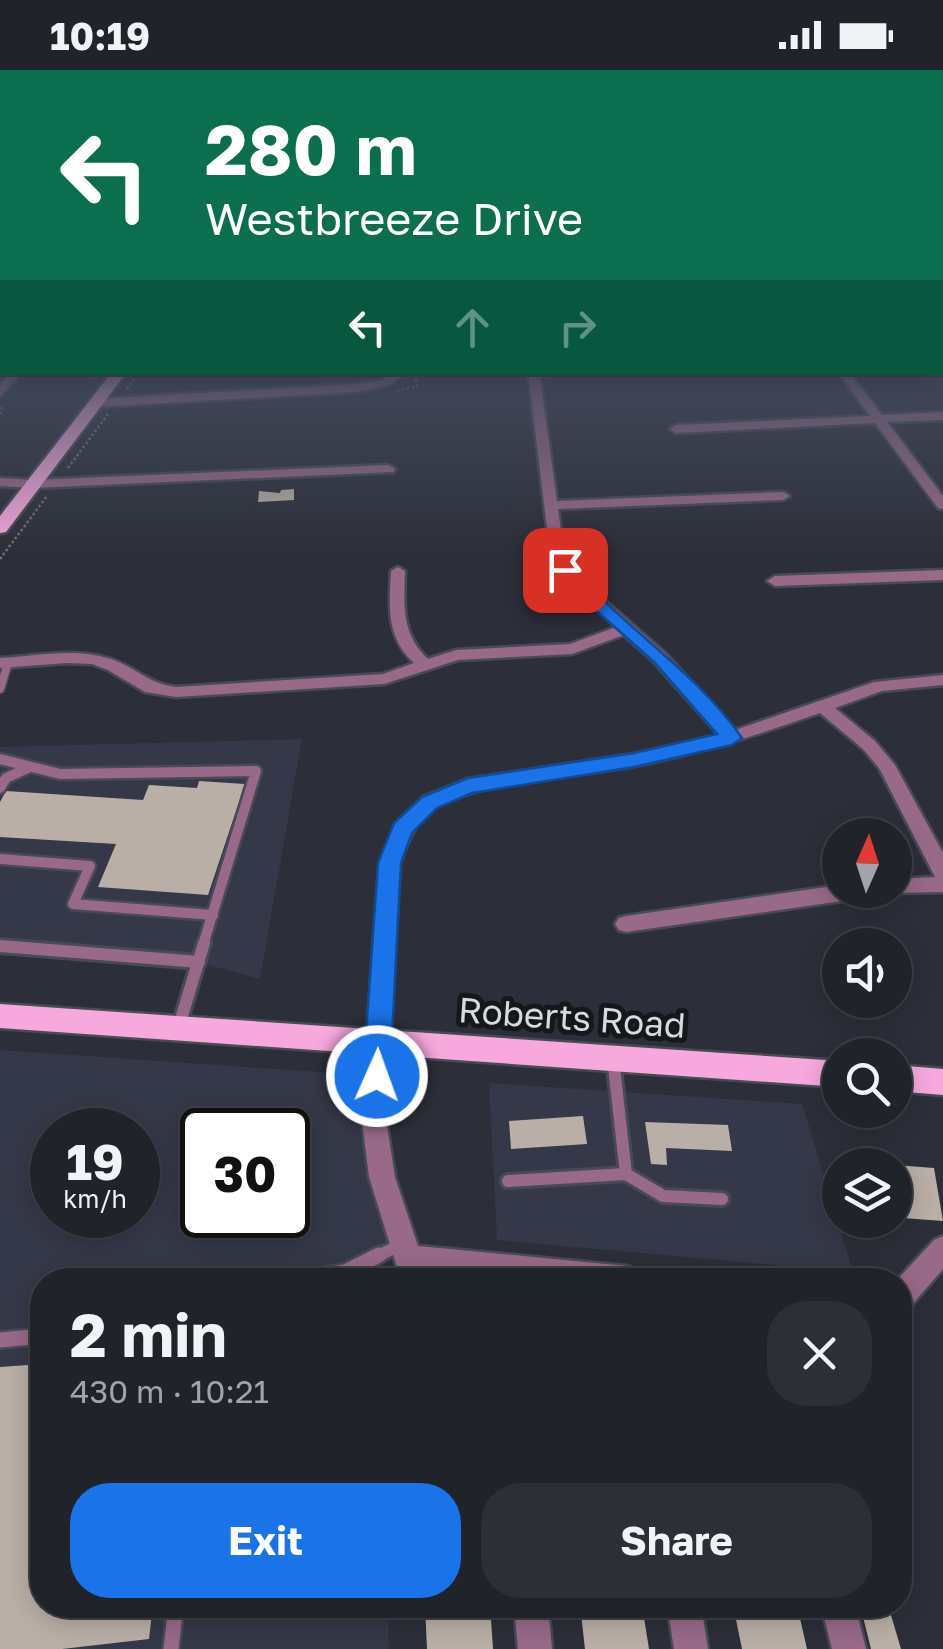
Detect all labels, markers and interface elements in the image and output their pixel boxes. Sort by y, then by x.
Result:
text: 10:19 [50,13,150,58]
text: 280 m [205,106,417,190]
icon: left [40,110,170,240]
text: Westbreeze Drive [205,191,583,245]
icon: left [340,300,395,355]
icon: ahead [445,300,500,355]
icon: right [550,300,605,355]
pin [523,528,608,613]
icon: arrive [538,543,593,598]
north arrow [822,818,912,908]
map controls [822,818,912,1238]
button: sound [822,928,912,1018]
street label: Roberts Road [457,988,687,1046]
position arrow [325,1024,429,1128]
button: search [822,1038,912,1128]
speed limit sign: 30 [180,1108,310,1238]
text: 19 [66,1131,124,1191]
button: layers [822,1148,912,1238]
text: km/h [63,1183,127,1214]
text: 2 min [70,1298,227,1370]
button: close [767,1301,872,1406]
text: 430 m · 10:21 [70,1372,269,1410]
button: Exit [70,1483,461,1598]
button: Share [481,1483,872,1598]

